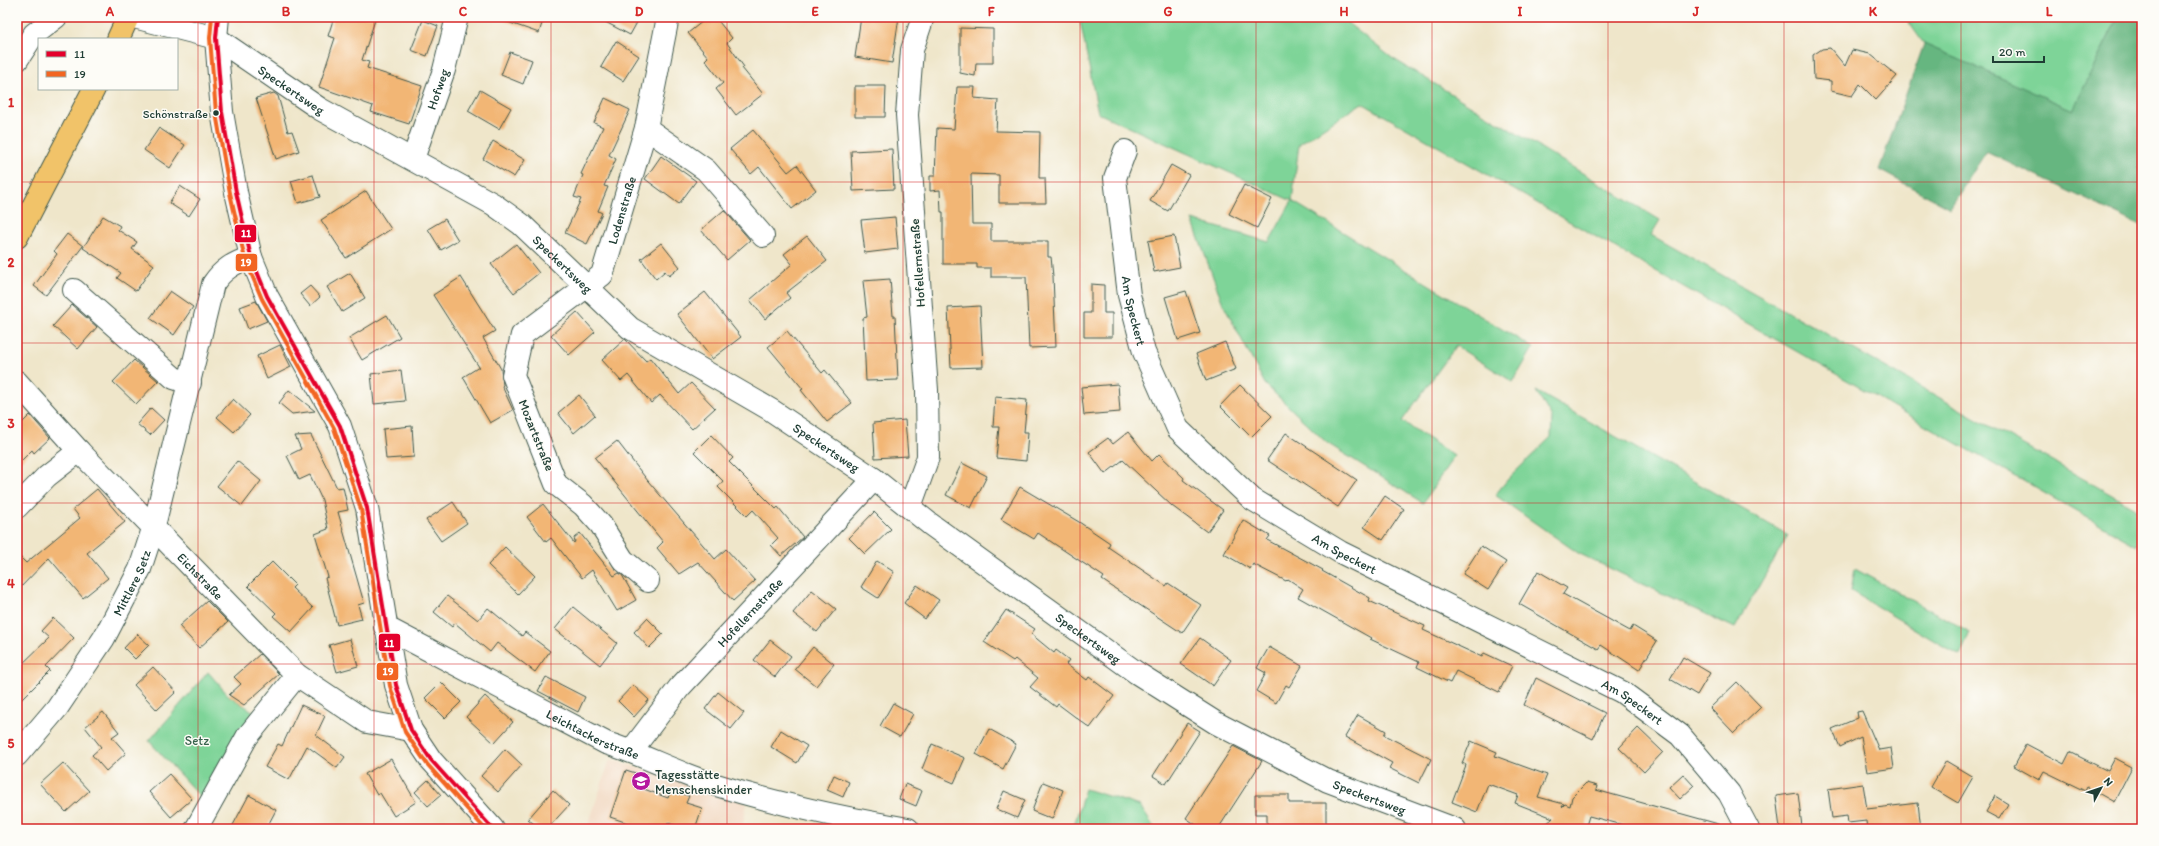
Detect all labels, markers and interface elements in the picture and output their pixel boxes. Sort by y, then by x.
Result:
text: A [105,4,115,19]
text: B [282,4,291,19]
text: C [459,4,468,19]
text: D [635,4,644,19]
text: E [811,4,819,19]
text: F [988,4,995,19]
text: G [1164,4,1173,19]
text: H [1340,4,1349,19]
text: I [1518,4,1523,19]
text: J [1692,4,1700,19]
text: K [1869,4,1878,19]
text: L [2046,4,2053,19]
legend [38,38,178,90]
scale bar [1993,38,2044,64]
text: 20 m [1999,45,2026,59]
text: 11 [74,47,86,61]
street label: Speckertsweg [255,62,327,118]
text: 19 [74,67,86,81]
street label: Hofweg [424,67,452,112]
text: 1 [8,95,14,110]
place label: Schönstraße [143,107,208,121]
marker: Schönstraße [211,108,221,118]
street label: Lodenstraße [605,175,639,246]
street label: Hofellernstraße [907,218,928,308]
line badge: 11 [234,224,257,243]
text: 11 [241,227,252,240]
street label: Speckertsweg [529,232,596,296]
line badge: 19 [235,253,258,272]
text: 2 [8,255,15,270]
text: 19 [241,256,252,269]
street label: Am Speckert [1119,275,1149,347]
street label: Mozartstraße [515,397,558,473]
text: 3 [7,416,15,431]
street label: Speckertsweg [790,420,863,475]
street label: Am Speckert [1309,530,1379,577]
street label: Mittlere Setz [110,548,154,618]
street label: Eichstraße [174,550,226,603]
street label: Hofellernstraße [714,575,786,650]
text: 4 [7,576,15,591]
street label: Speckertsweg [1052,610,1124,667]
line badge: 11 [378,633,401,652]
text: 11 [384,637,395,650]
line badge: 19 [376,662,399,681]
text: 19 [383,665,394,678]
street label: Am Speckert [1599,676,1666,728]
street label: Leichtackerstraße [544,706,641,762]
park label: Setz [185,733,209,748]
text: 5 [8,736,15,751]
place label: Tagesstätte Menschenskinder [655,767,753,797]
north arrow [2081,768,2121,808]
school or university icon: Tagesstätte Menschenskinder [630,770,652,792]
text: N [2101,775,2116,789]
street label: Speckertsweg [1331,777,1408,818]

